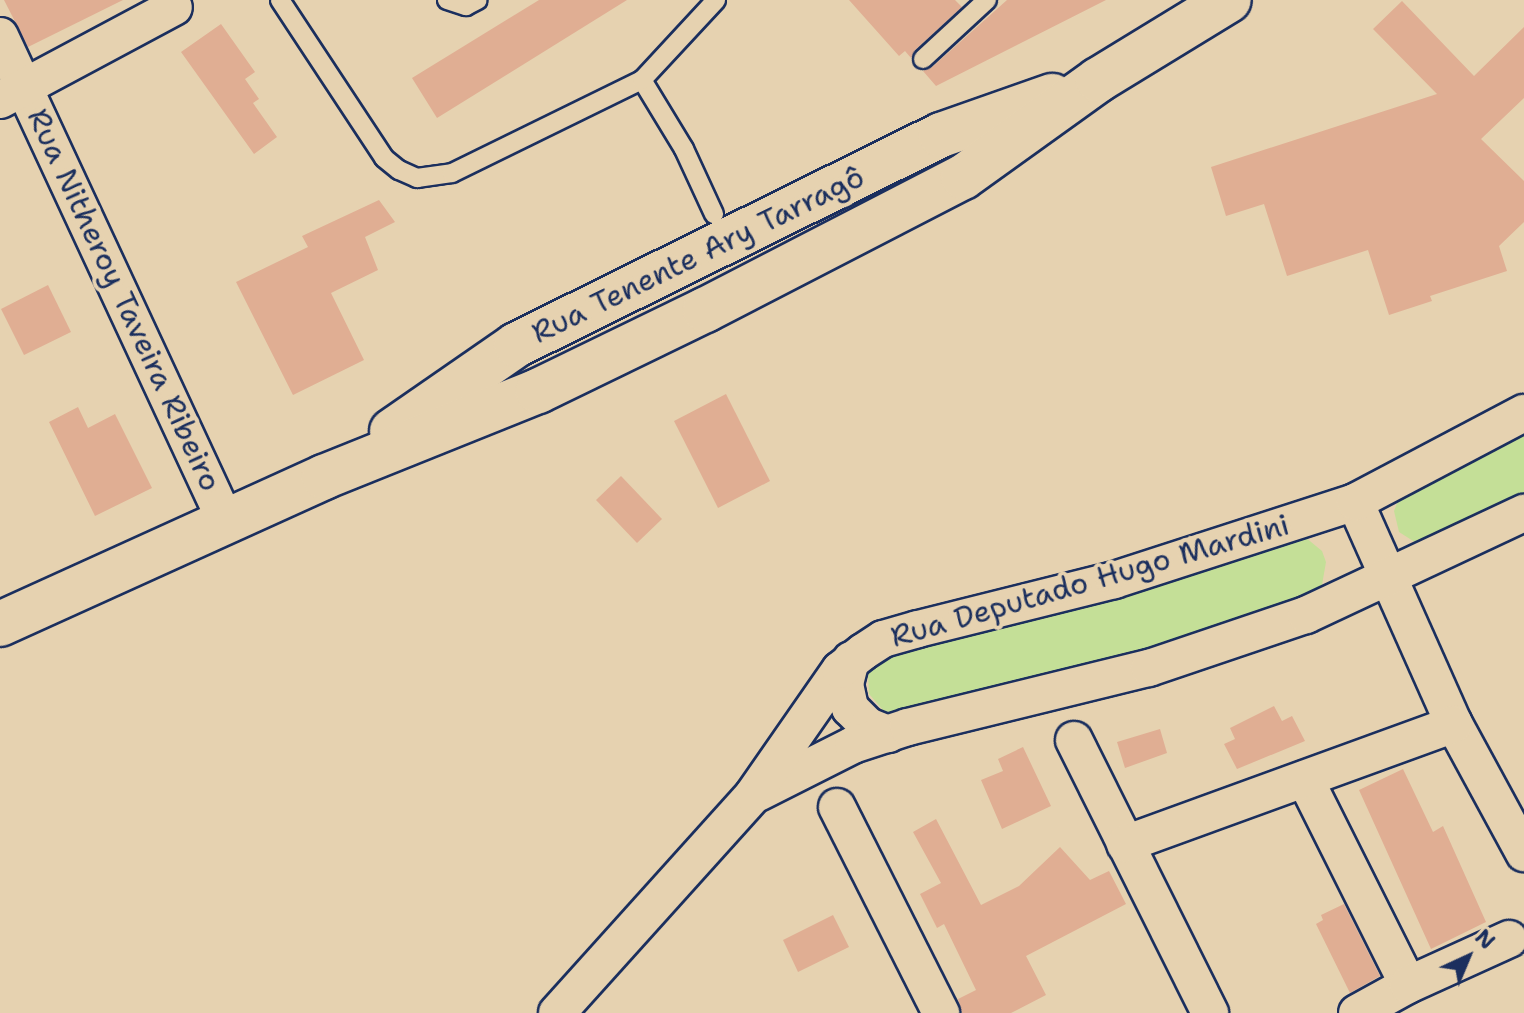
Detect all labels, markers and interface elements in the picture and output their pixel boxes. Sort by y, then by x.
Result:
street label: Rua Nitheroy Taveira Ribeiro [19,103,229,497]
street label: Rua Tenente Ary Tarragô [526,159,870,351]
street label: Rua Deputado Hugo Mardini [887,507,1293,655]
north arrow [1428,917,1508,997]
text: N [1469,923,1501,956]

